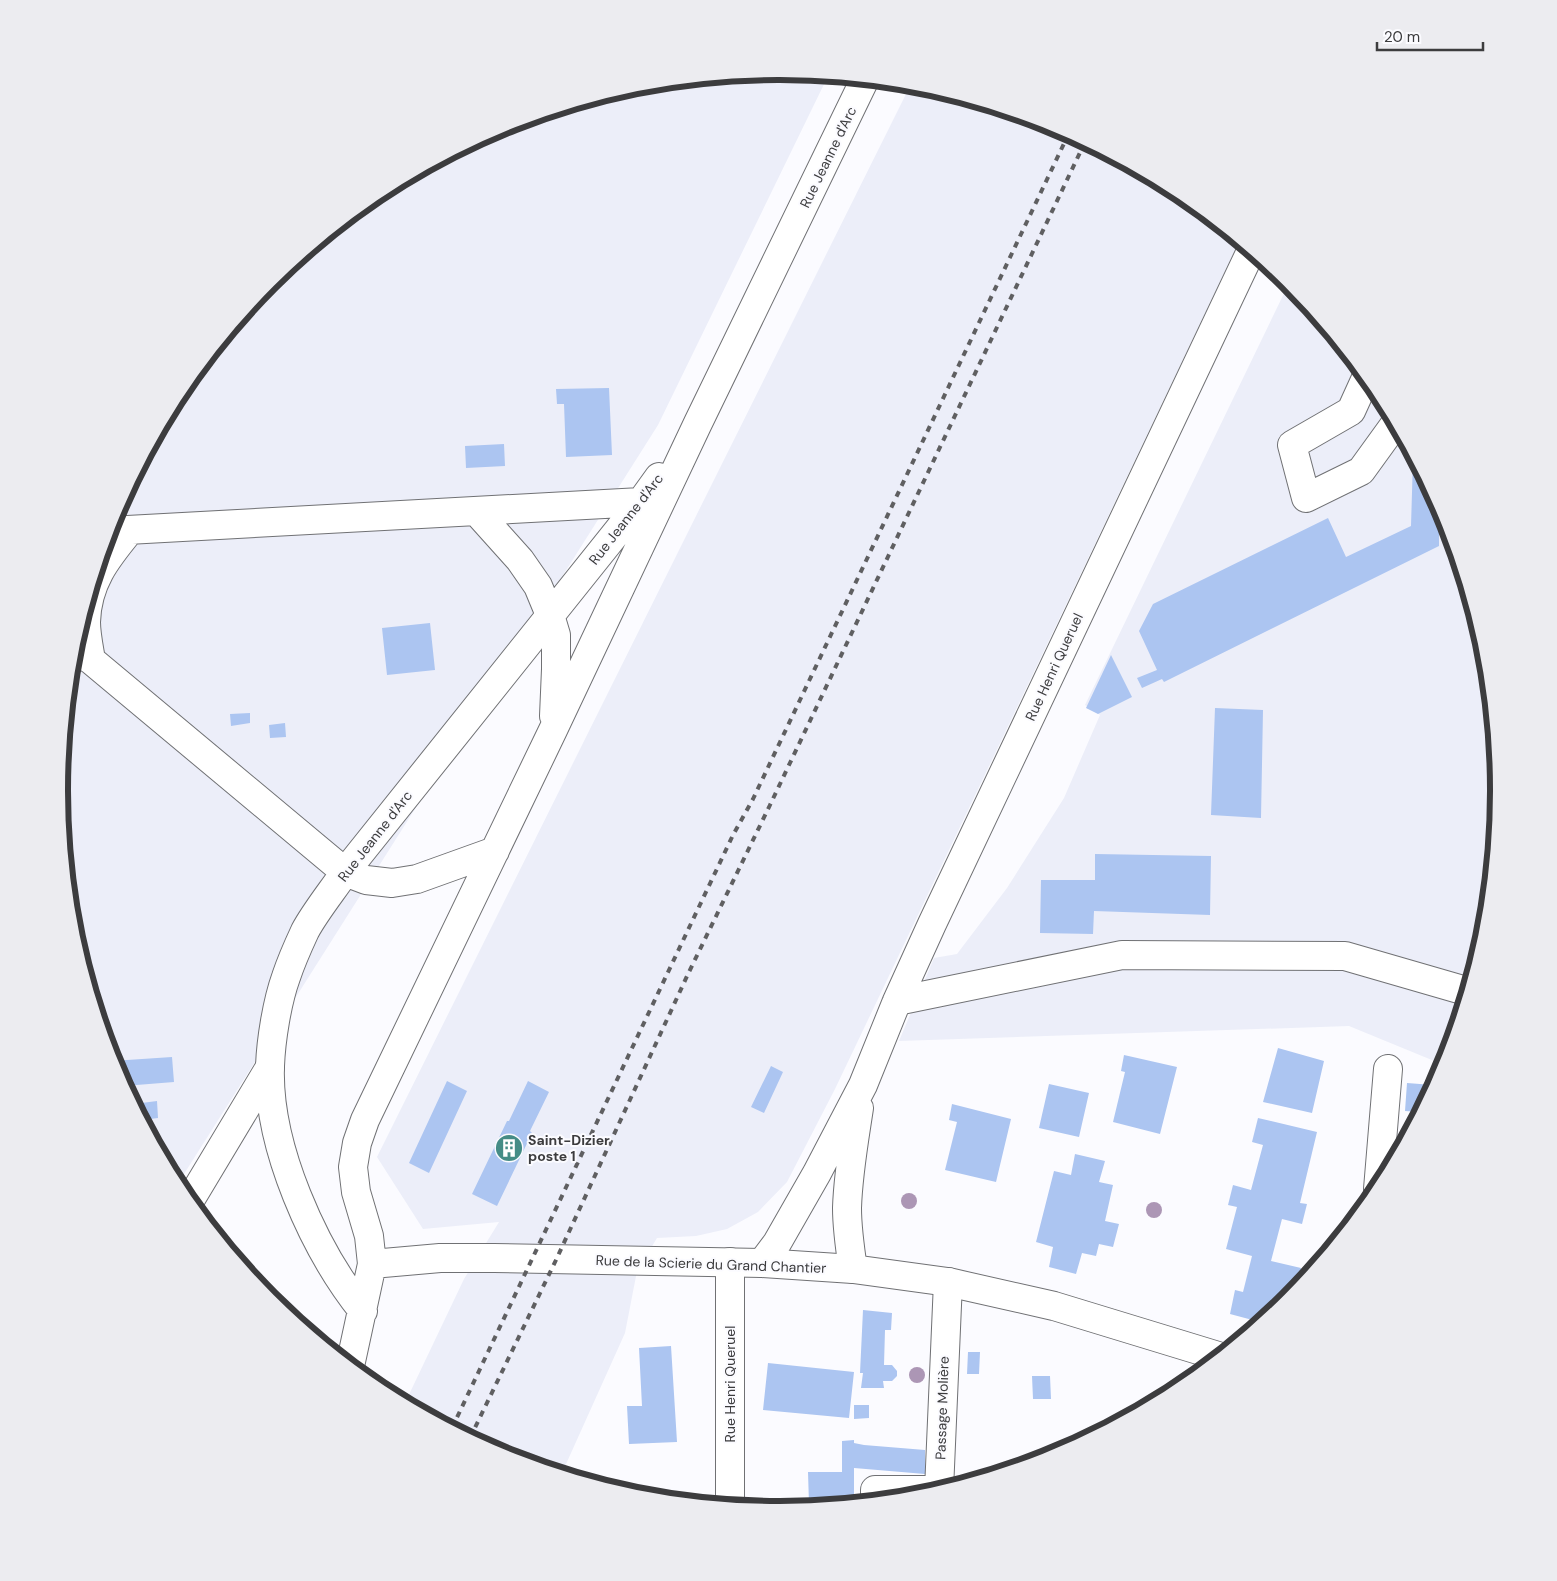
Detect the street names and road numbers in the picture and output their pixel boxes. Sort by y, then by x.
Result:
street label: Rue Jeanne d'Arc [796,103,860,211]
street label: Rue Jeanne d'Arc [585,470,667,568]
street label: Rue Henri Queruel [1021,610,1087,724]
street label: Rue Jeanne d'Arc [334,787,416,885]
street label: Rue de la Scierie du Grand Chantier [595,1251,827,1277]
street label: Rue Henri Queruel [721,1326,739,1442]
street label: Passage Molière [931,1356,953,1460]

